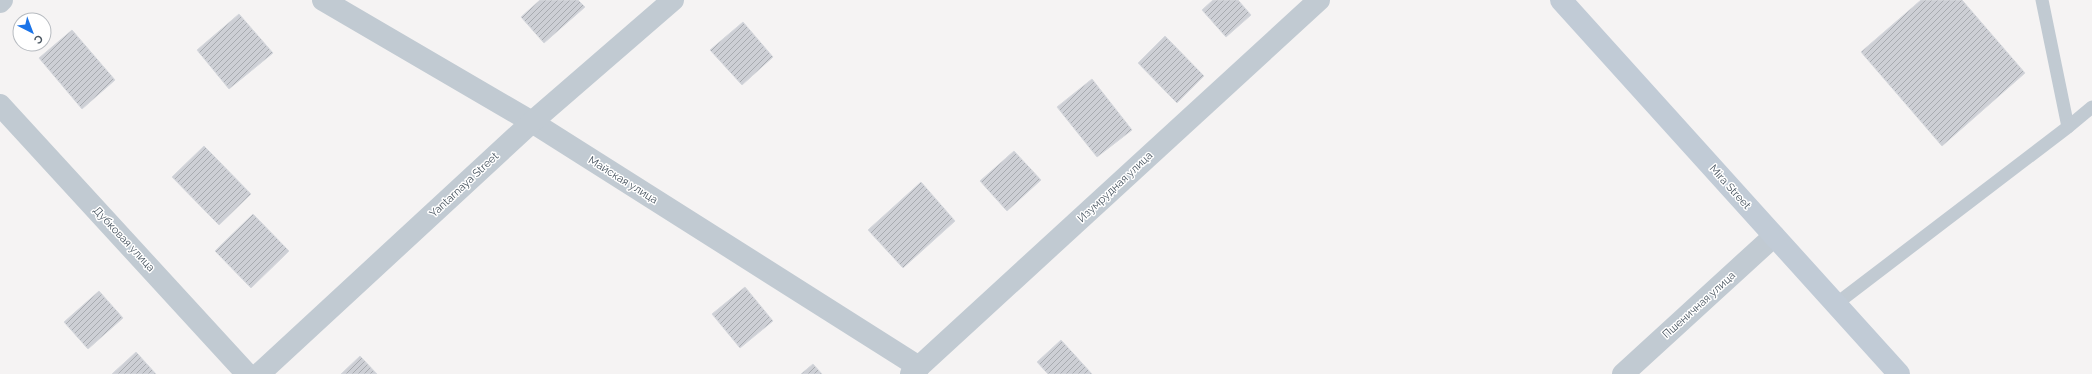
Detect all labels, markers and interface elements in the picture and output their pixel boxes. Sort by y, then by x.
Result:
north arrow [12,12,52,52]
text: С [31,32,46,47]
street label: Изумрудная улица [1075,149,1155,225]
street label: Yantarnaya Street [427,150,501,220]
street label: Майская улица [586,154,660,206]
street label: Mira Street [1707,162,1753,212]
street label: Дубковая улица [91,204,157,274]
street label: Пшеничная улица [1660,269,1738,341]

